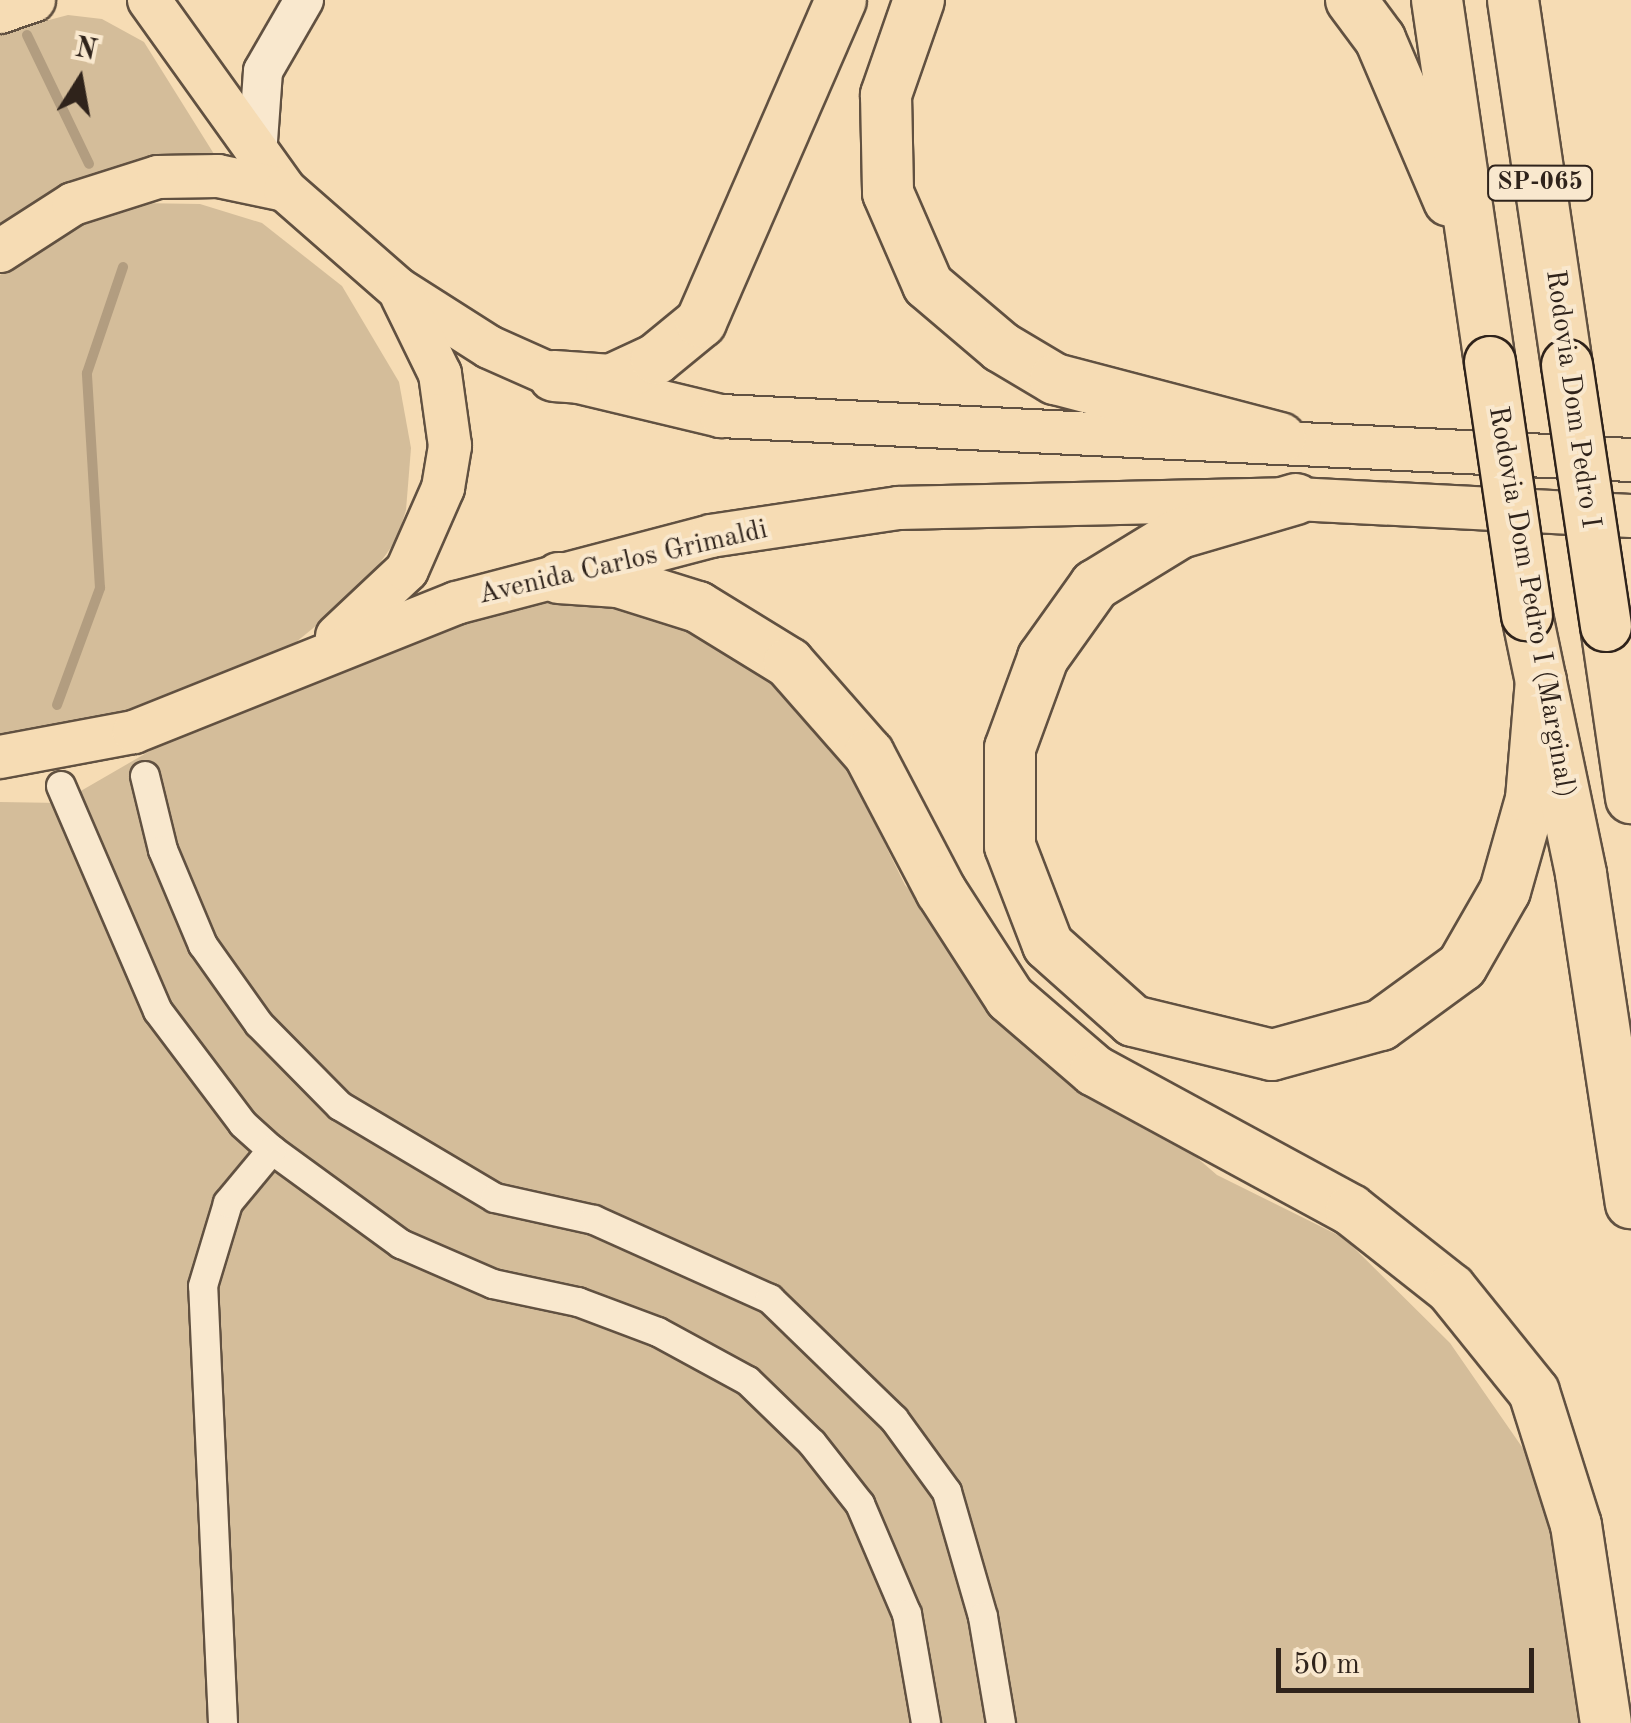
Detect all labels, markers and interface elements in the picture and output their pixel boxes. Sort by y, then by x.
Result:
north arrow [30,30,130,130]
text: N [73,35,99,66]
road number: SP-065 [1485,163,1595,203]
street label: Rodovia Dom Pedro I [1537,268,1607,530]
street label: Rodovia Dom Pedro I (Marginal) [1480,404,1582,800]
street label: Avenida Carlos Grimaldi [475,513,771,613]
scale bar [1281,1628,1538,1690]
text: 50 m [1293,1650,1360,1680]

